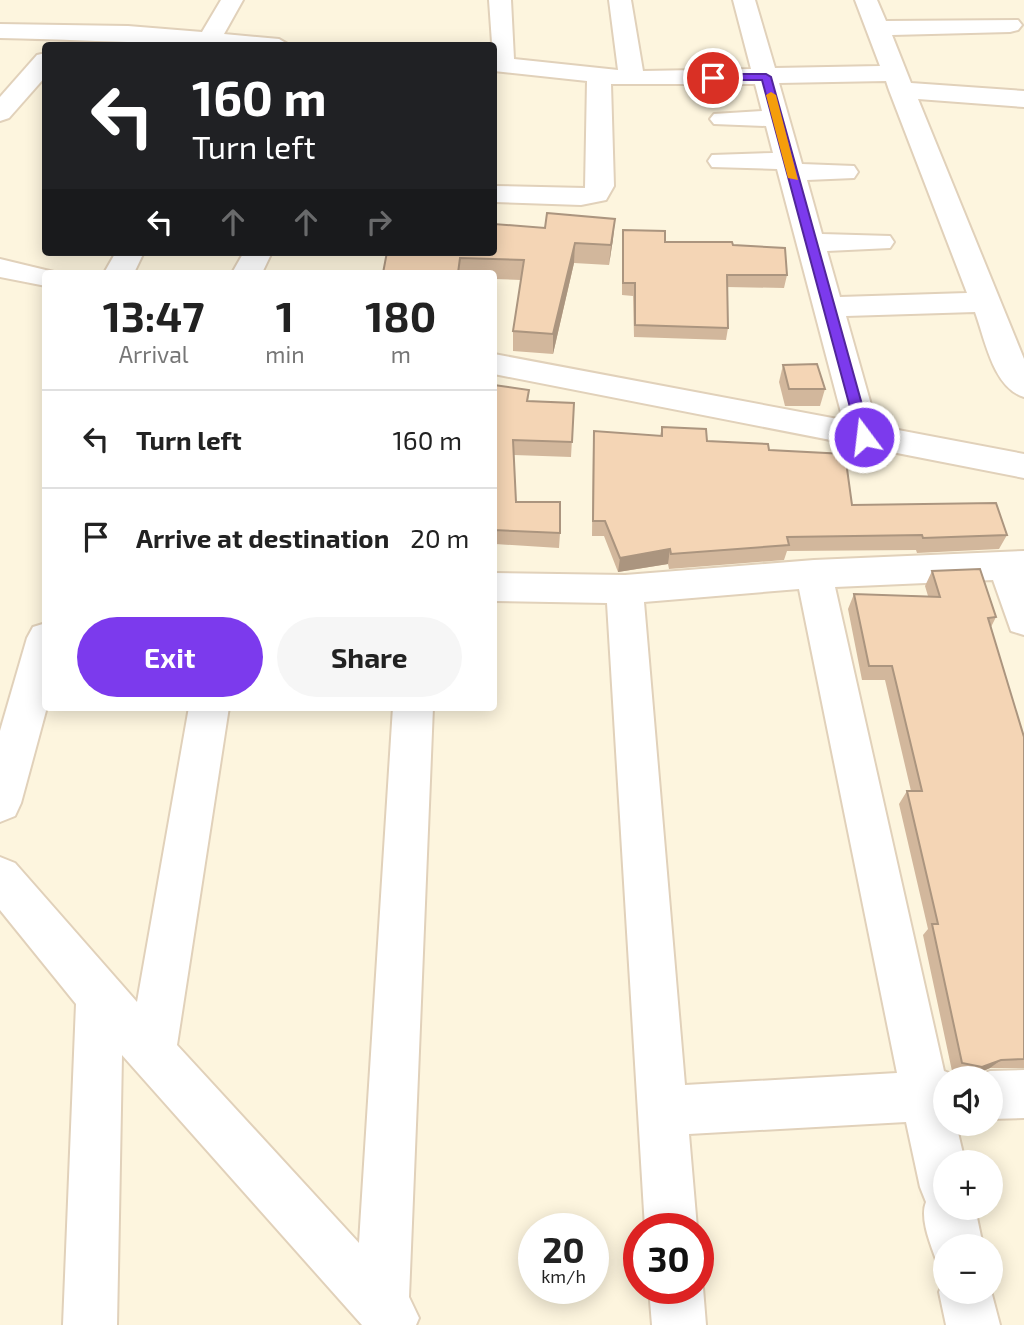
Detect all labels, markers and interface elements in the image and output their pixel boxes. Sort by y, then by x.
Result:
pin [683,48,743,108]
icon: arrive [694,59,732,97]
text: 160 m [192,67,327,126]
icon: left [77,70,168,161]
text: Turn left [192,127,316,165]
icon: left [141,203,179,241]
icon: ahead [214,203,252,241]
icon: ahead [287,203,325,241]
icon: right [360,203,398,241]
text: 13:47 [103,290,205,340]
text: 1 [276,290,294,340]
text: 180 [365,290,436,340]
text: Arrival [119,340,189,368]
text: min [265,340,305,368]
text: m [391,340,411,368]
position arrow [827,400,901,474]
icon: left [77,420,115,458]
text: Turn left [136,424,242,455]
text: 160 m [393,424,462,455]
icon: arrive [77,518,115,556]
text: Arrive at destination [136,522,389,553]
text: 20 m [410,522,469,553]
button: Exit [77,617,263,697]
button: Share [277,617,462,697]
map controls [933,1066,1003,1304]
button: sound [933,1066,1003,1136]
button: + [933,1150,1003,1220]
speed limit sign: 30 [623,1213,714,1304]
text: 20 [542,1228,585,1270]
button: − [933,1234,1003,1304]
text: km/h [541,1265,586,1287]

